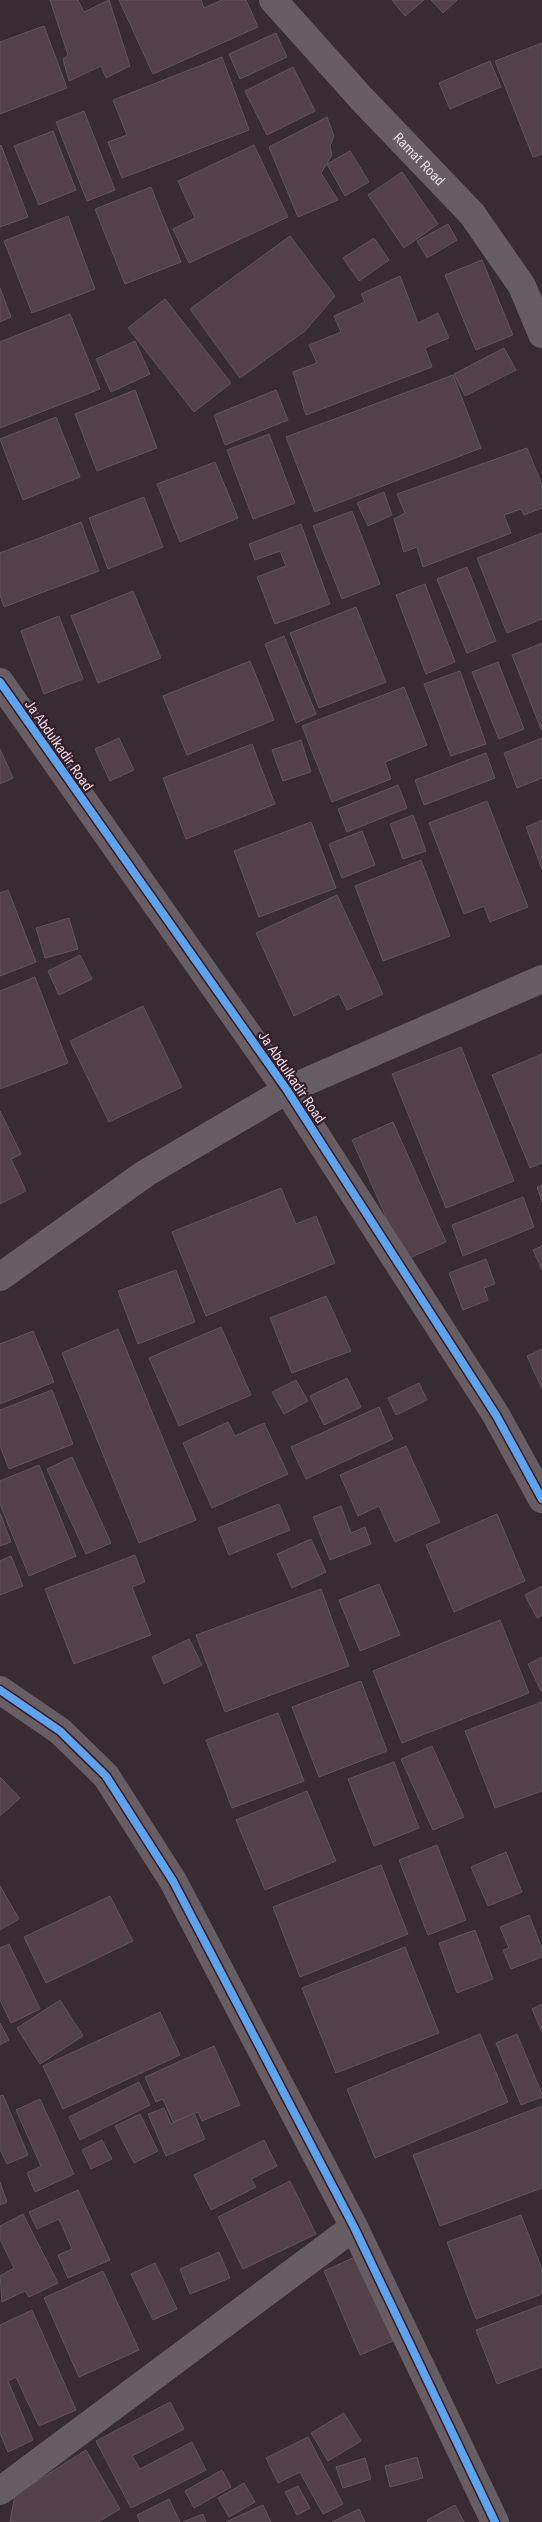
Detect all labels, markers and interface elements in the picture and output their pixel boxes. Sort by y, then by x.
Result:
street label: Ramat Road [390,129,448,189]
street label: Ja Abdulkadir Road [22,696,96,794]
street label: Ja Abdulkadir Road [255,1028,329,1126]

